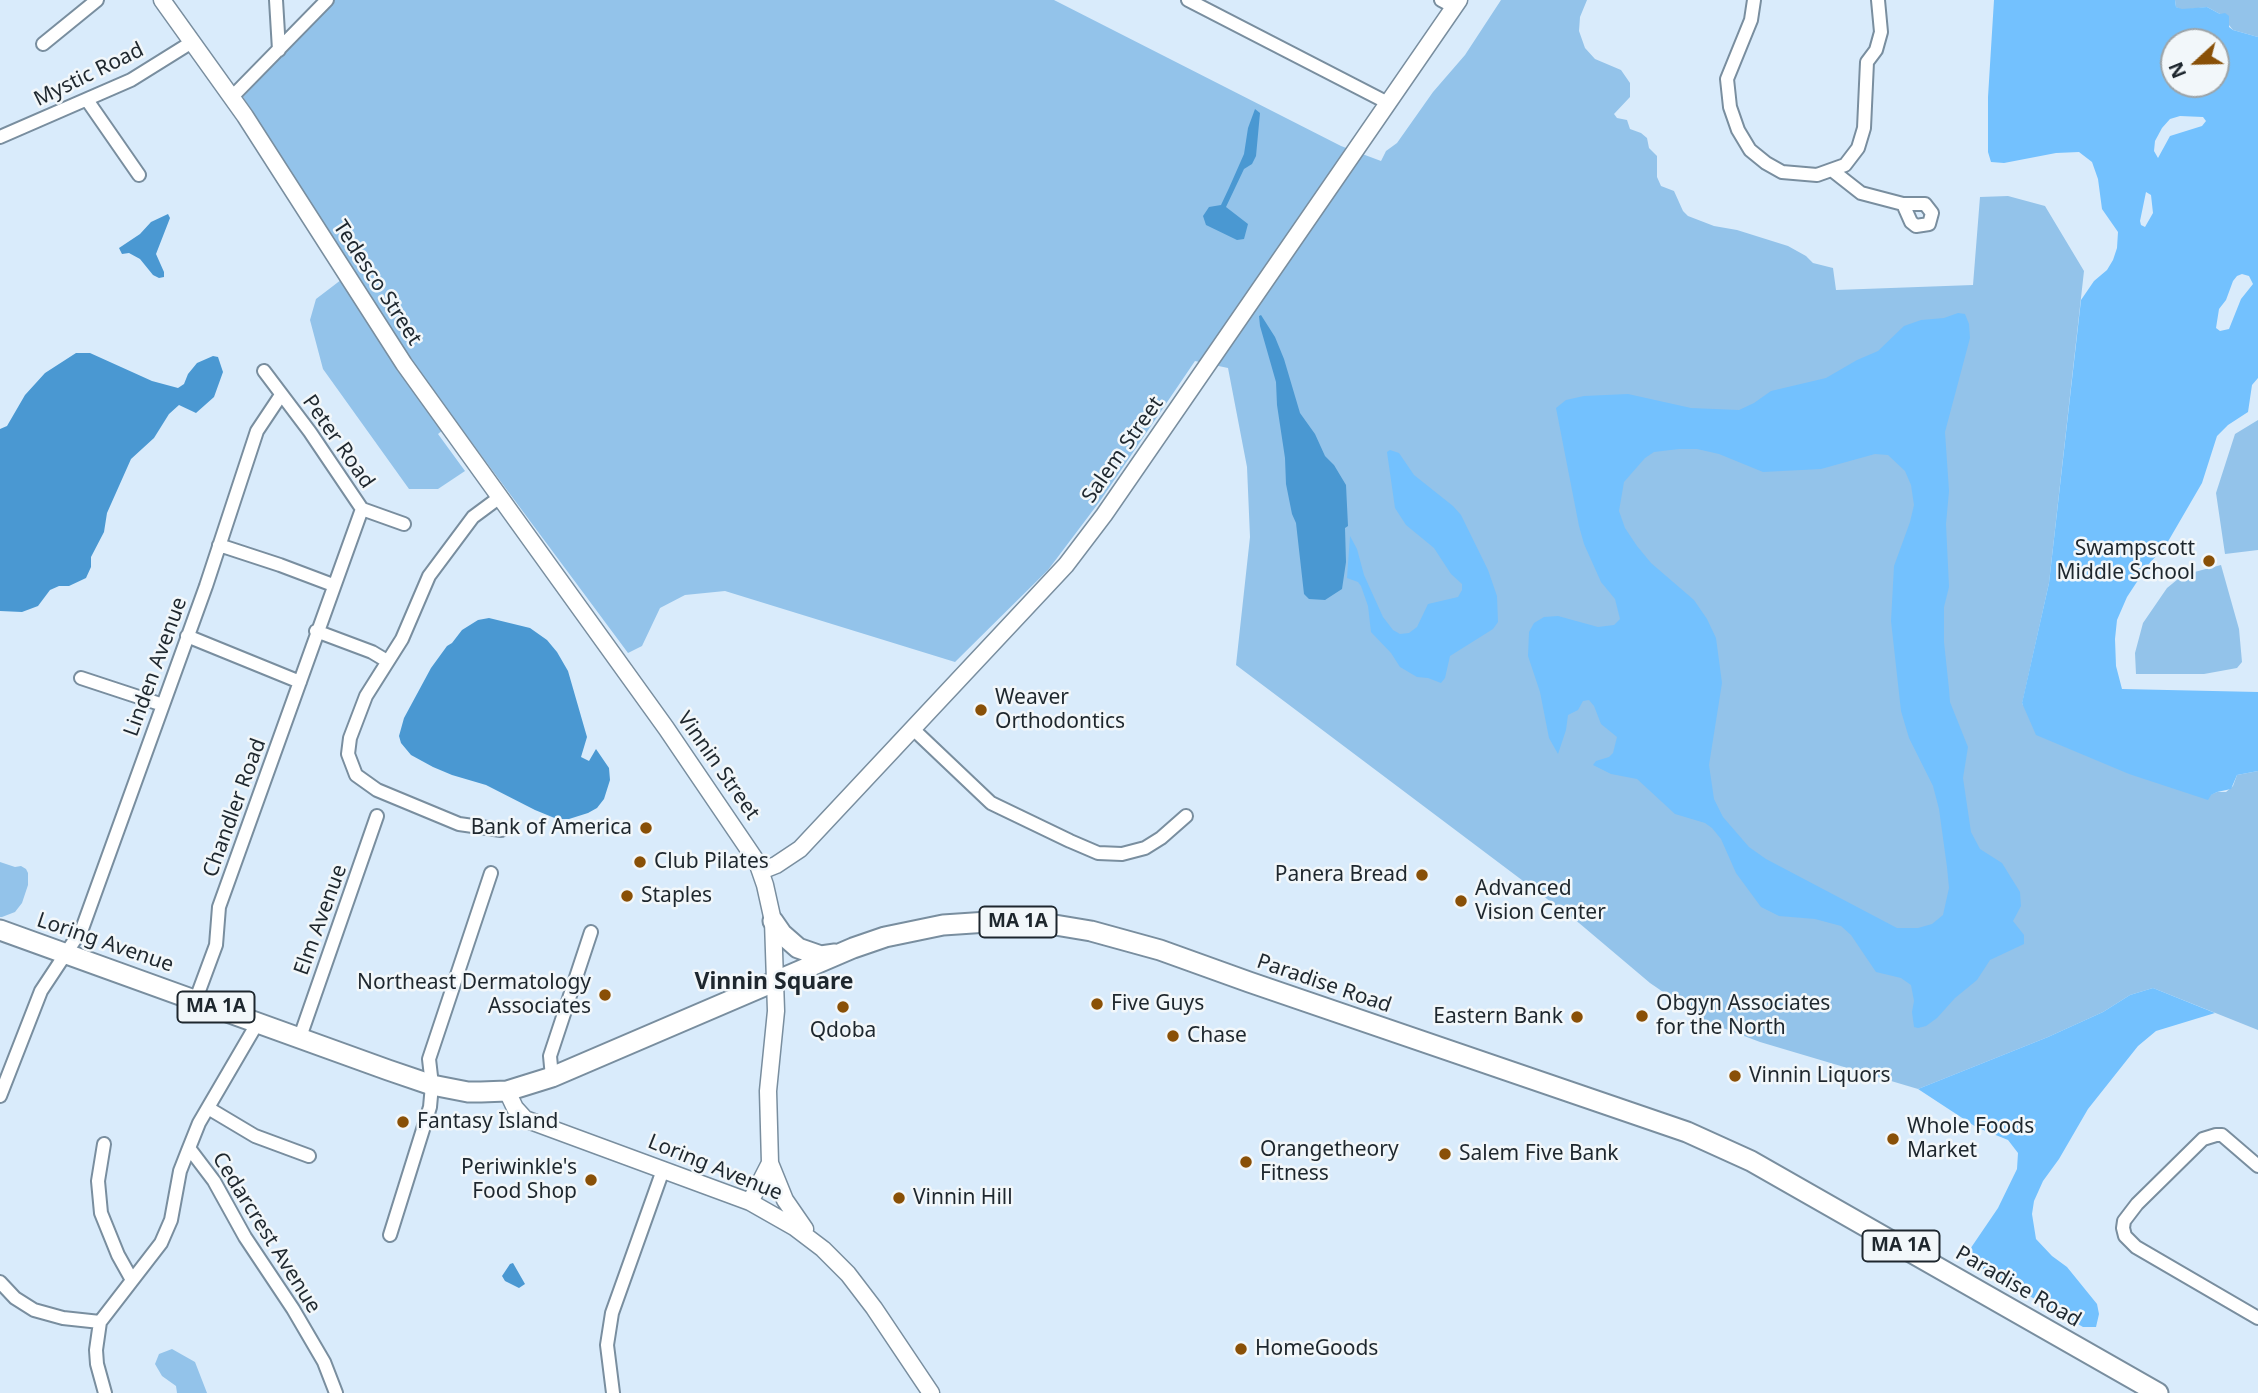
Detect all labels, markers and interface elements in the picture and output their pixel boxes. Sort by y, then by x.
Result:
north arrow [2160,28,2230,98]
street label: Mystic Road [30,38,148,112]
text: N [2162,58,2192,82]
street label: Tedesco Street [327,216,427,350]
street label: Peter Road [297,390,379,494]
street label: Salem Street [1077,392,1169,508]
place label: Swampscott Middle School [2057,536,2195,586]
marker: Swampscott Middle School [2201,553,2217,569]
street label: Linden Avenue [119,594,193,740]
place label: Weaver Orthodontics [995,685,1125,735]
marker: Weaver Orthodontics [973,702,989,718]
street label: Vinnin Street [671,707,765,825]
street label: Chandler Road [198,735,272,881]
place label: Bank of America [471,815,632,841]
marker: Bank of America [638,820,654,836]
place label: Club Pilates [654,849,769,875]
marker: Club Pilates [632,854,648,870]
street label: Elm Avenue [289,861,353,979]
place label: Panera Bread [1275,862,1408,888]
marker: Panera Bread [1414,867,1430,883]
place label: Advanced Vision Center [1475,876,1606,926]
place label: Staples [641,883,712,909]
marker: Staples [619,888,635,904]
marker: Advanced Vision Center [1453,893,1469,909]
road number: MA 1A [979,906,1056,938]
street label: Loring Avenue [33,908,177,978]
street label: Paradise Road [1253,949,1395,1019]
district label: Vinnin Square [694,968,854,996]
place label: Northeast Dermatology Associates [357,970,591,1020]
marker: Northeast Dermatology Associates [597,987,613,1003]
place label: Five Guys [1111,991,1204,1017]
place label: Obgyn Associates for the North [1656,991,1830,1041]
road number: MA 1A [178,992,255,1023]
marker: Five Guys [1089,996,1105,1012]
marker: Qdoba [835,999,851,1015]
place label: Eastern Bank [1433,1004,1563,1030]
marker: Obgyn Associates for the North [1634,1008,1650,1024]
marker: Eastern Bank [1569,1009,1585,1025]
place label: Qdoba [810,1018,876,1044]
place label: Chase [1187,1023,1247,1049]
marker: Chase [1165,1028,1181,1044]
place label: Vinnin Liquors [1749,1063,1891,1089]
marker: Vinnin Liquors [1727,1068,1743,1084]
place label: Fantasy Island [417,1109,559,1135]
marker: Fantasy Island [395,1114,411,1130]
place label: Whole Foods Market [1907,1114,2034,1164]
street label: Loring Avenue [644,1130,786,1206]
marker: Whole Foods Market [1885,1131,1901,1147]
place label: Orangetheory Fitness [1260,1137,1399,1187]
place label: Salem Five Bank [1459,1141,1619,1167]
marker: Salem Five Bank [1437,1146,1453,1162]
street label: Cedarcrest Avenue [206,1148,326,1318]
marker: Orangetheory Fitness [1238,1154,1254,1170]
place label: Periwinkle's Food Shop [461,1155,577,1205]
marker: Periwinkle's Food Shop [583,1172,599,1188]
place label: Vinnin Hill [913,1185,1013,1211]
marker: Vinnin Hill [891,1190,907,1206]
road number: MA 1A [1862,1230,1940,1262]
street label: Paradise Road [1951,1241,2085,1333]
place label: HomeGoods [1255,1336,1378,1362]
marker: HomeGoods [1233,1341,1249,1357]

